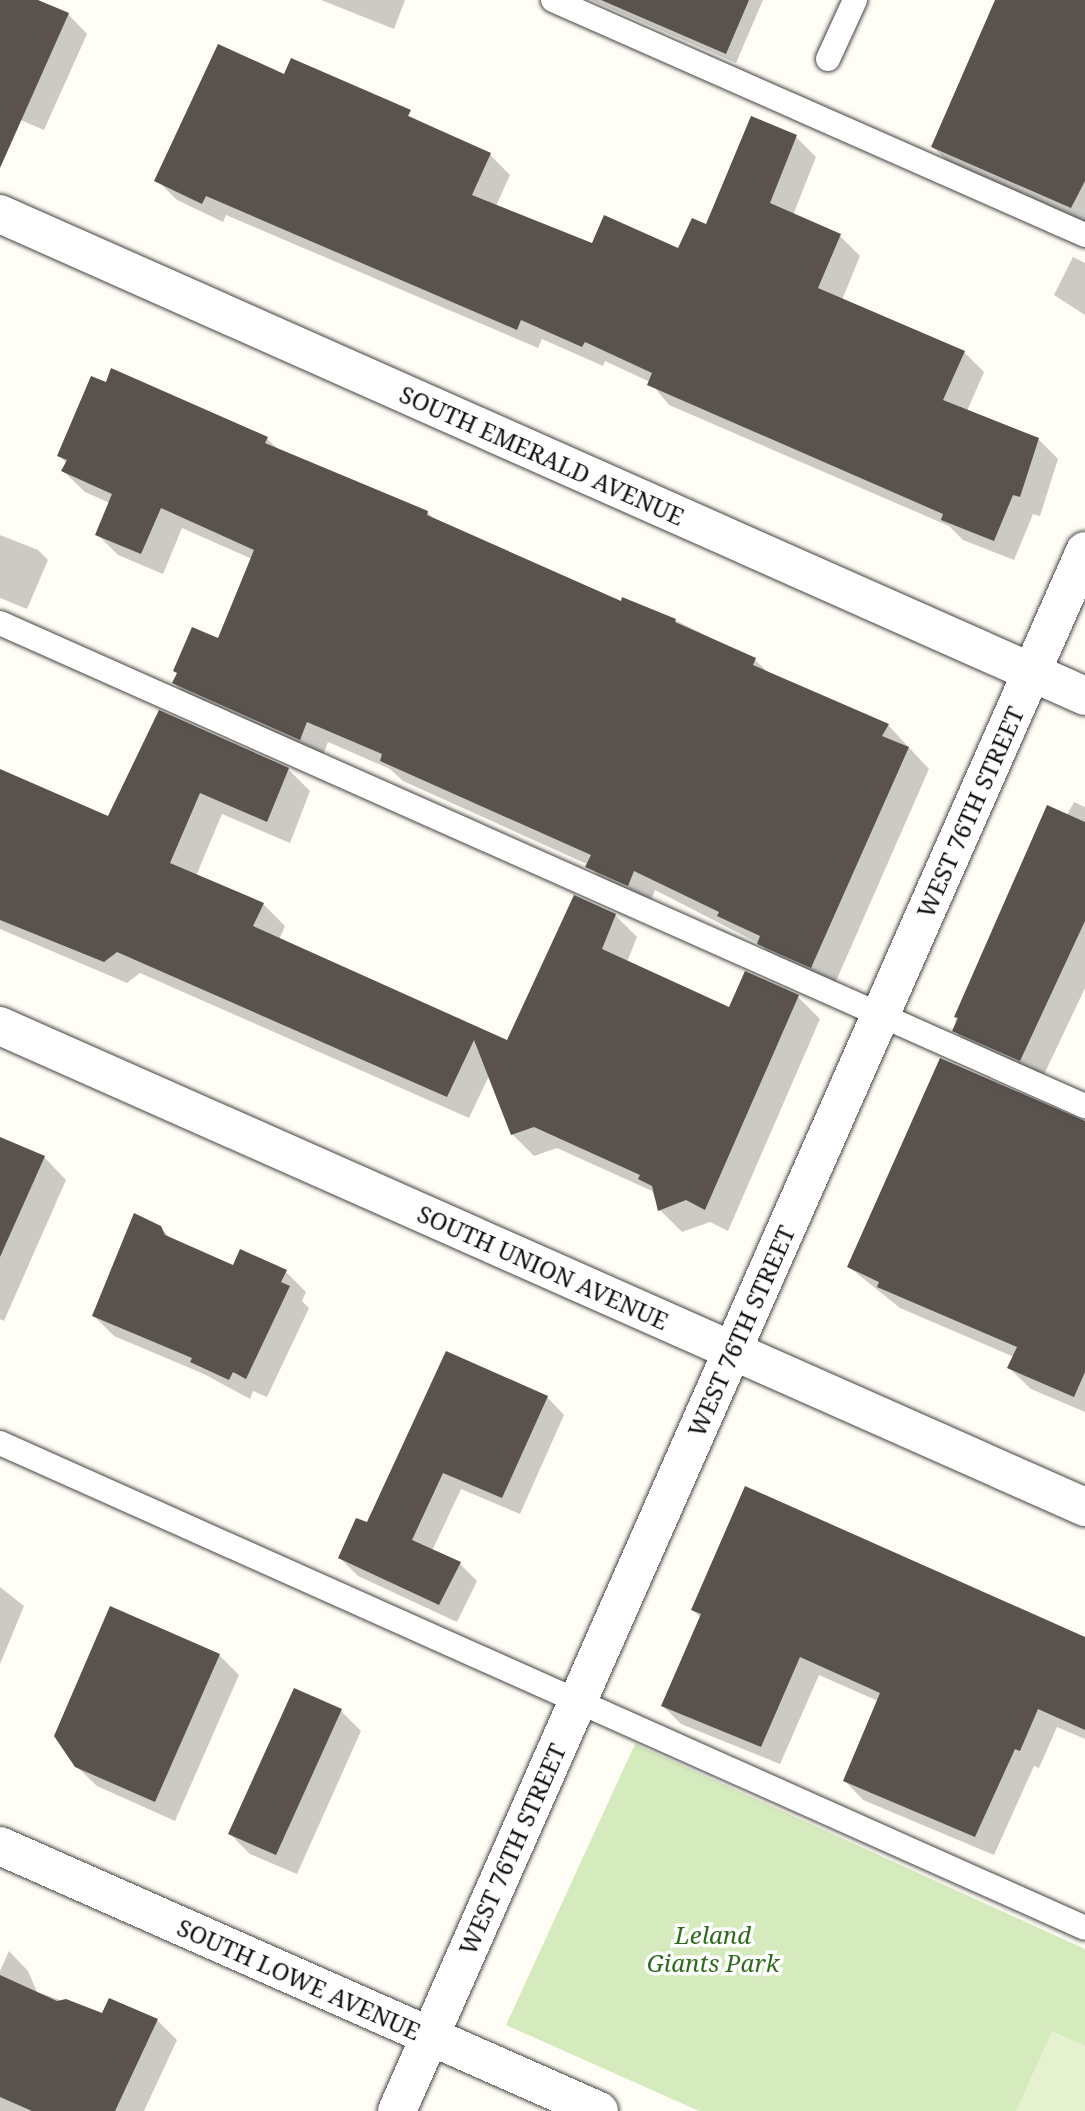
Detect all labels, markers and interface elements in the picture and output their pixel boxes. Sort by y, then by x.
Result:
street label: SOUTH EMERALD AVENUE [395,379,689,531]
street label: WEST 76TH STREET [910,702,1030,922]
street label: SOUTH UNION AVENUE [413,1199,673,1335]
street label: WEST 76TH STREET [681,1221,801,1441]
street label: WEST 76TH STREET [452,1739,572,1959]
street label: SOUTH LOWE AVENUE [173,1912,425,2046]
park label: Leland Giants Park [647,1921,779,1977]

